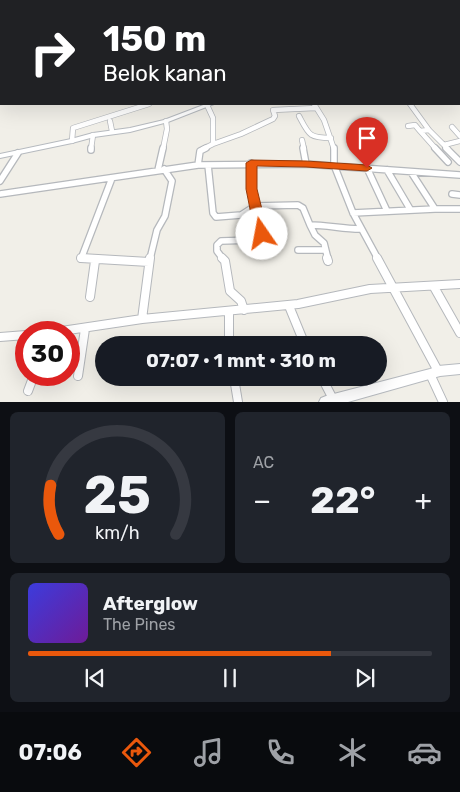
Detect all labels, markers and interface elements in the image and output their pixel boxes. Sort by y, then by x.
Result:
text: 150 m [103,18,206,60]
icon: right [20,20,85,85]
text: Belok kanan [103,60,227,87]
pin [346,117,388,168]
icon: arrive [353,124,381,152]
position arrow [235,207,287,259]
speed limit sign: 30 [15,321,80,386]
text: 07:07 · 1 mnt · 310 m [146,349,336,372]
text: AC [253,453,274,472]
text: 25 [84,464,151,526]
text: 22° [310,477,375,523]
text: − [253,484,271,517]
text: + [415,484,432,517]
text: km/h [95,522,140,543]
text: Afterglow [103,592,198,615]
text: The Pines [103,615,176,634]
icon: previous [81,664,109,692]
icon: pause [216,664,244,692]
icon: next [351,664,379,692]
icon: directions [119,735,154,770]
icon: music [191,735,226,770]
icon: phone [263,735,298,770]
icon: climate [335,735,370,770]
icon: car [407,735,442,770]
text: 07:06 [18,739,82,766]

